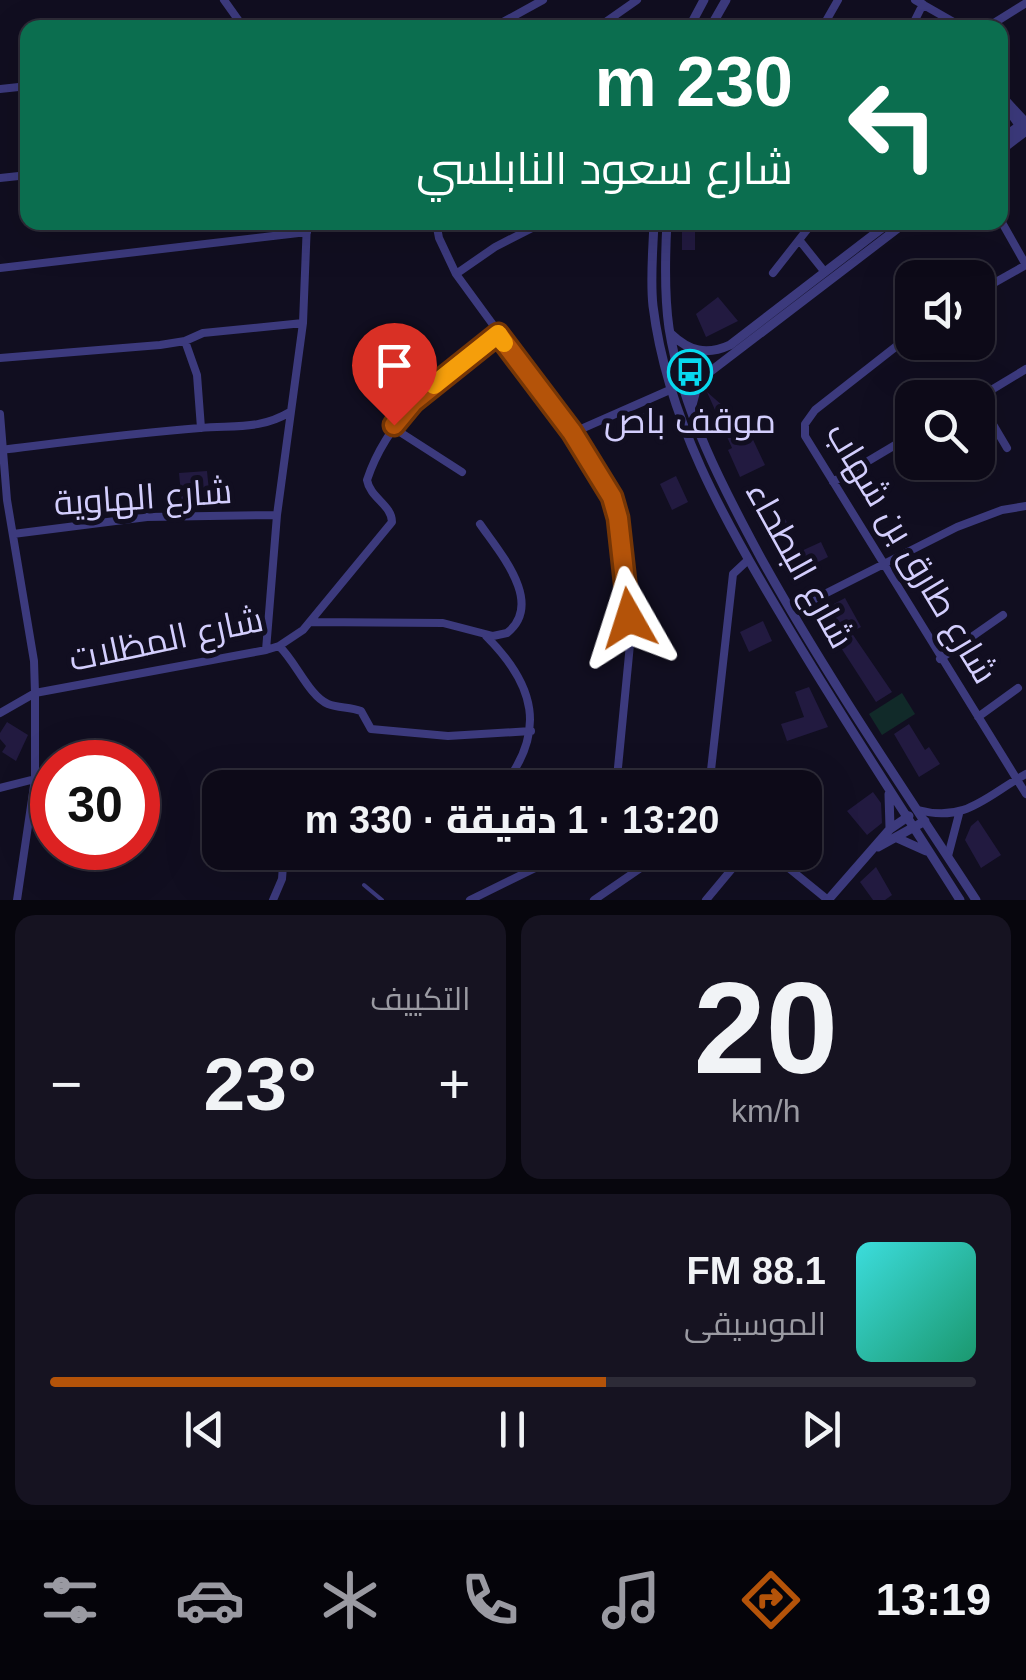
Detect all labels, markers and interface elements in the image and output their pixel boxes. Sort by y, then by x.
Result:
text: 230 m [595,43,793,121]
icon: left [828,60,958,190]
text: شارع سعود النابلسي [416,143,793,194]
map controls [895,260,995,480]
button: sound [895,260,995,360]
pin [352,323,437,426]
icon: arrive [367,338,422,393]
bus stop icon: موقف باص [667,349,713,395]
button: search [895,380,995,480]
place label: موقف باص [604,401,776,442]
street label: شارع طارق بن شهاب [816,416,1006,692]
street label: شارع الهاوية [53,471,234,526]
street label: شارع البطحاء [735,475,862,656]
position arrow [577,566,681,670]
street label: شارع المظلات [65,599,267,682]
speed limit sign: 30 [30,740,160,870]
text: 13:20 · 1 دقيقة · 330 m [305,799,719,841]
text: 20 [693,955,838,1101]
text: التكييف [370,981,471,1017]
text: 23° [204,1042,317,1126]
text: − [50,1053,82,1115]
text: + [438,1053,470,1115]
text: km/h [731,1093,800,1129]
text: 88.1 FM [687,1250,826,1292]
text: الموسيقى [684,1306,826,1342]
icon: previous [177,1402,232,1457]
icon: pause [485,1402,540,1457]
icon: next [794,1402,849,1457]
icon: filters [35,1565,105,1635]
icon: car [175,1565,245,1635]
icon: climate [315,1565,385,1635]
icon: phone [455,1565,525,1635]
icon: music [596,1565,666,1635]
icon: directions [736,1565,806,1635]
text: 13:19 [876,1574,991,1625]

